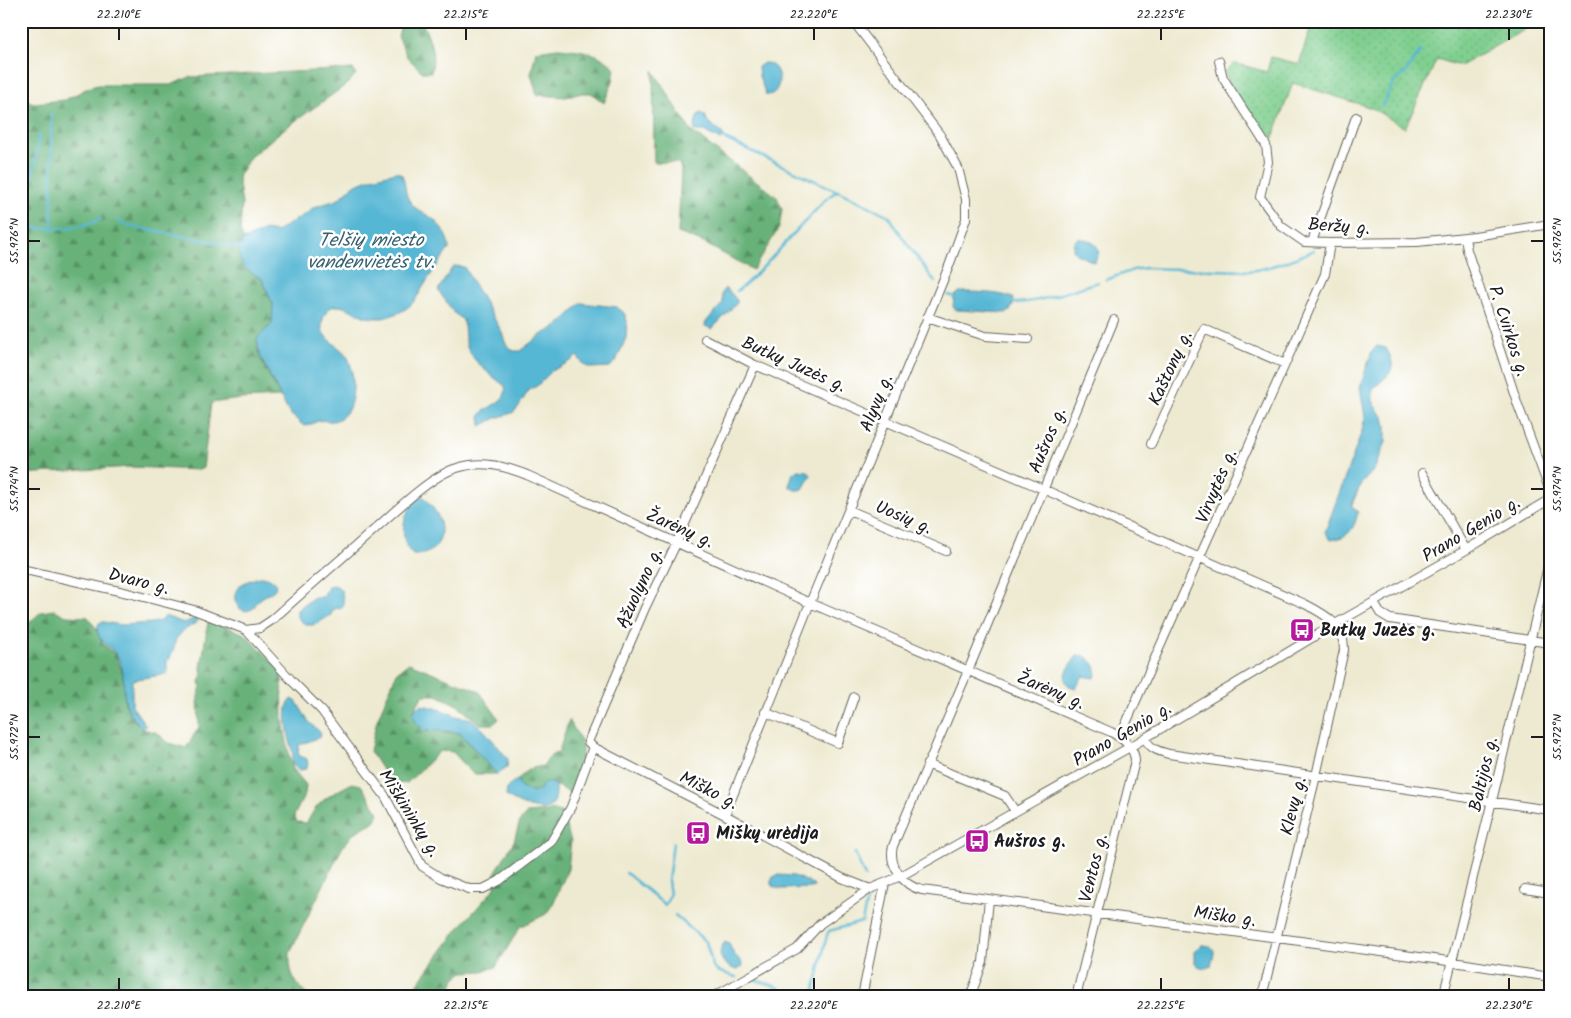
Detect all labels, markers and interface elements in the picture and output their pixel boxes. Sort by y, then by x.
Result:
text: 22.210°E [97,5,142,24]
text: 22.215°E [443,5,490,24]
text: 22.220°E [790,5,839,24]
text: 22.225°E [1137,5,1186,24]
text: 22.230°E [1485,5,1534,24]
street label: Beržų g. [1307,211,1371,244]
text: 55.976°N [5,218,24,264]
text: 55.976°N [1548,218,1567,264]
water label: Telšių miesto vandenvietės tv. [307,226,435,278]
street label: P. Cvirkos g. [1479,282,1536,381]
street label: Kaštonų g. [1141,326,1201,411]
street label: Butkų Juzės g. [736,329,850,401]
street label: Alyvų g. [853,370,902,437]
street label: Aušros g. [1022,403,1075,478]
street label: Virvytės g. [1189,445,1246,528]
text: 55.974°N [5,466,24,512]
text: 55.974°N [1548,466,1567,512]
street label: Prano Genio g. [1417,489,1527,571]
street label: Uosių g. [870,493,936,543]
street label: Žarėnų g. [641,502,718,557]
street label: Ąžuolyno g. [609,543,672,634]
street label: Dvaro g. [105,561,172,604]
bus stop icon: Butkų Juzės g. [1289,617,1315,643]
place label: Butkų Juzės g. [1320,617,1435,646]
street label: Žarėnų g. [1012,664,1089,719]
street label: Prano Genio g. [1068,695,1178,775]
text: 55.972°N [5,714,24,760]
text: 55.972°N [1548,714,1567,760]
street label: Baltijos g. [1462,734,1507,815]
street label: Miškininkų g. [370,764,447,864]
street label: Miško g. [674,764,743,819]
street label: Klevų g. [1273,774,1316,839]
bus stop icon: Miškų urėdija [685,820,711,846]
place label: Miškų urėdija [716,820,819,849]
bus stop icon: Aušros g. [964,828,990,854]
place label: Aušros g. [994,828,1065,857]
street label: Ventos g. [1072,831,1117,906]
street label: Miško g. [1192,899,1258,936]
text: 22.210°E [97,996,142,1015]
text: 22.215°E [443,996,490,1015]
text: 22.220°E [790,996,839,1015]
text: 22.225°E [1137,996,1186,1015]
text: 22.230°E [1485,996,1534,1015]

